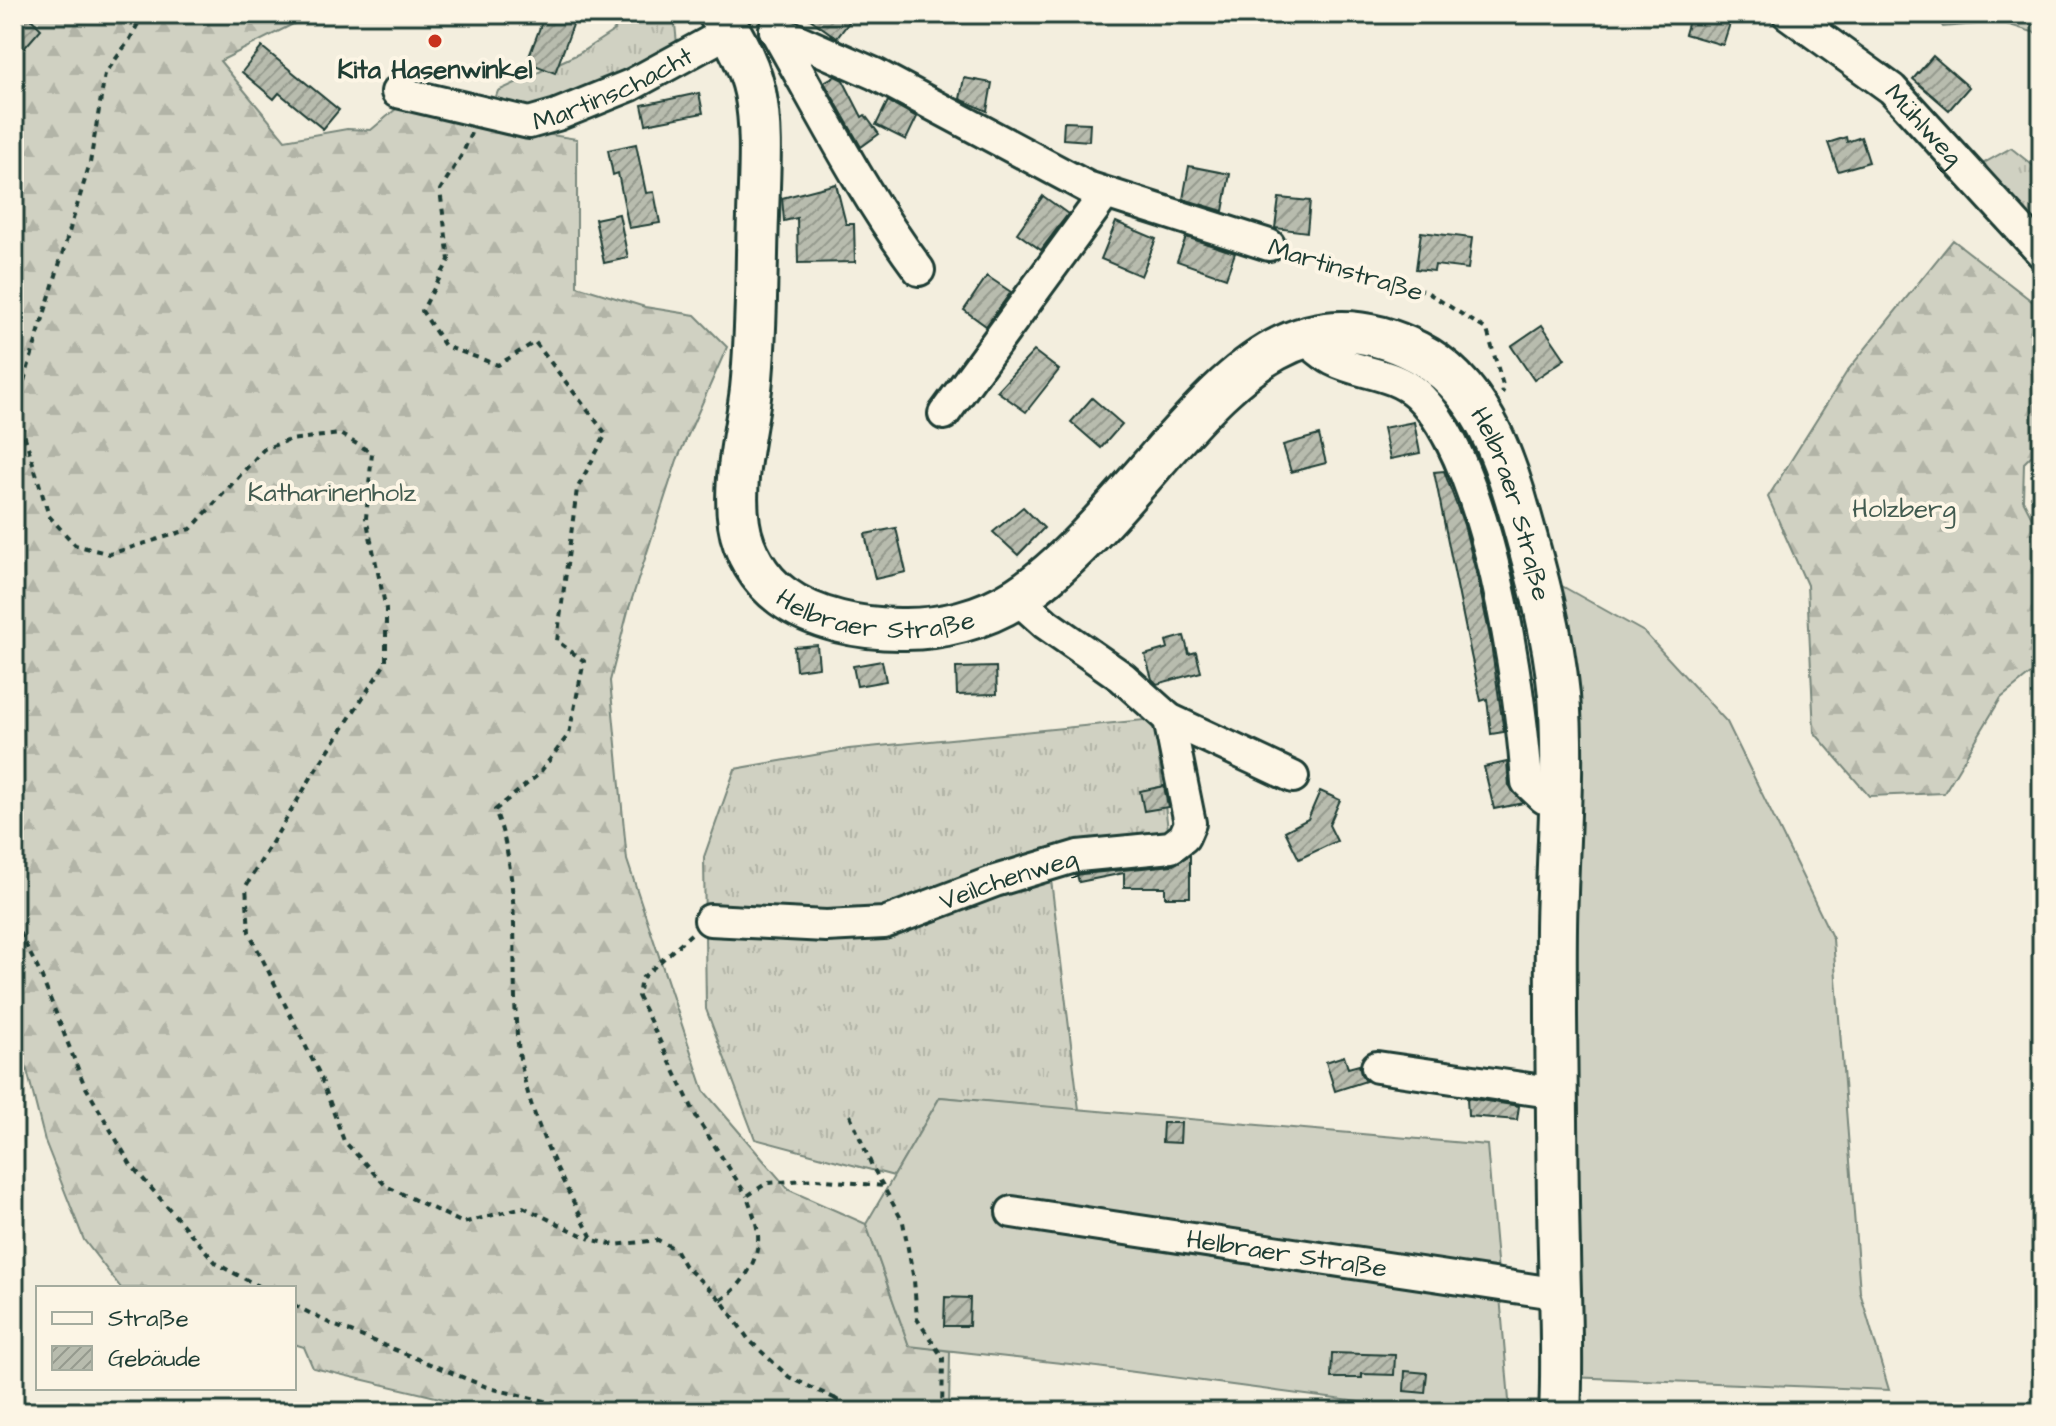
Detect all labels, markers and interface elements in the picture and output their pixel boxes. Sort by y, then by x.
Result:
marker: Kita Hasenwinkel [426,32,444,50]
street label: Martinschacht [529,38,700,140]
place label: Kita Hasenwinkel [338,52,533,88]
street label: Mühlweg [1876,76,1971,175]
street label: Martinstraße [1264,229,1428,311]
street label: Helbraer Straße [1461,400,1559,604]
park label: Katharinenholz [248,475,416,511]
park label: Holzberg [1852,491,1956,529]
street label: Helbraer Straße [769,580,979,648]
street label: Veilchenweg [934,840,1082,920]
street label: Helbraer Straße [1184,1221,1390,1287]
legend [36,1286,296,1390]
text: Straße [108,1302,189,1336]
text: Gebäude [108,1342,201,1376]

